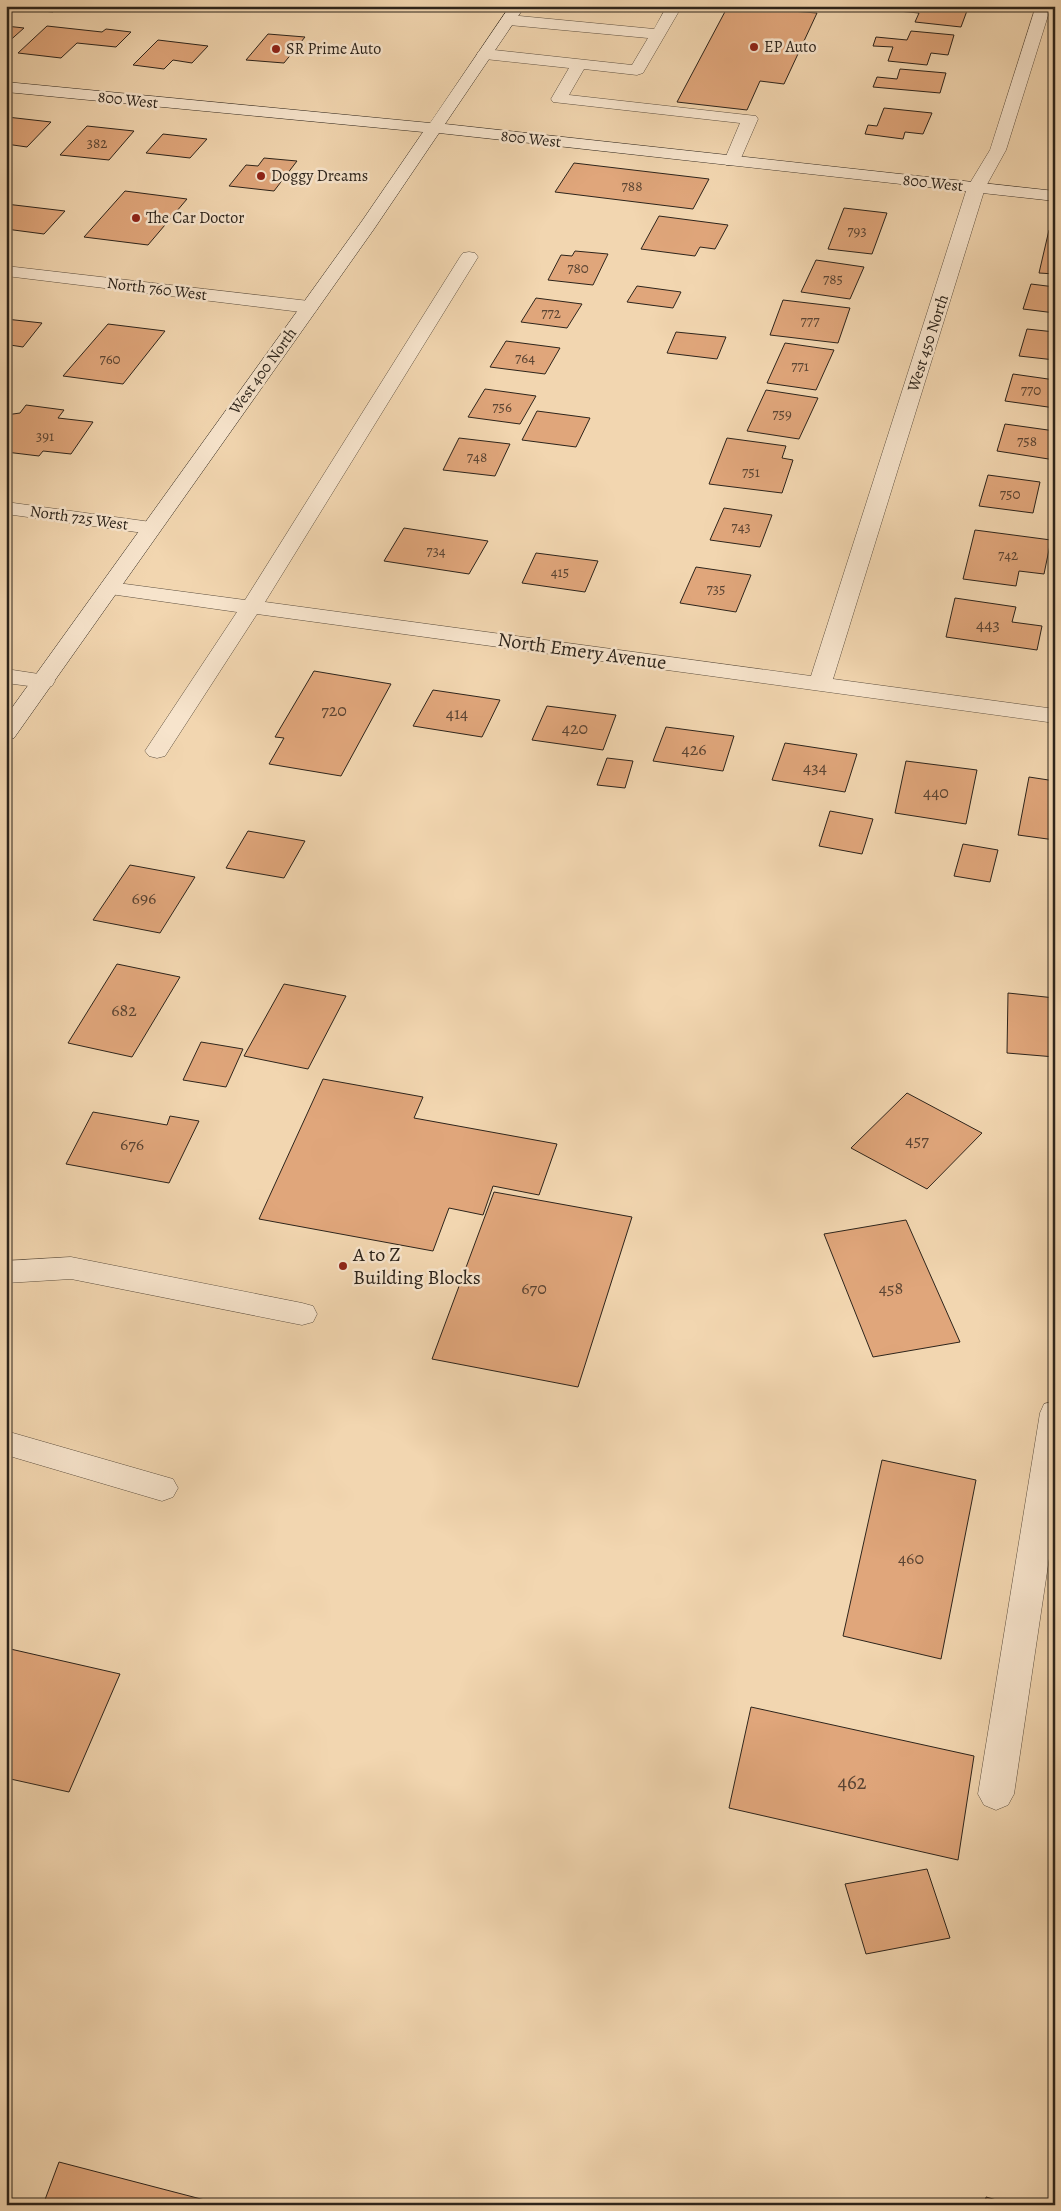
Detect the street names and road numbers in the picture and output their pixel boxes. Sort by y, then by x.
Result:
street label: 800 West [97,86,159,114]
street label: 800 West [500,125,562,153]
street label: 800 West [902,169,964,197]
street label: North 760 West [106,272,208,306]
street label: West 450 North [902,291,954,395]
street label: West 400 North [223,323,302,420]
street label: North 725 West [28,500,130,536]
street label: North Emery Avenue [496,626,668,676]

